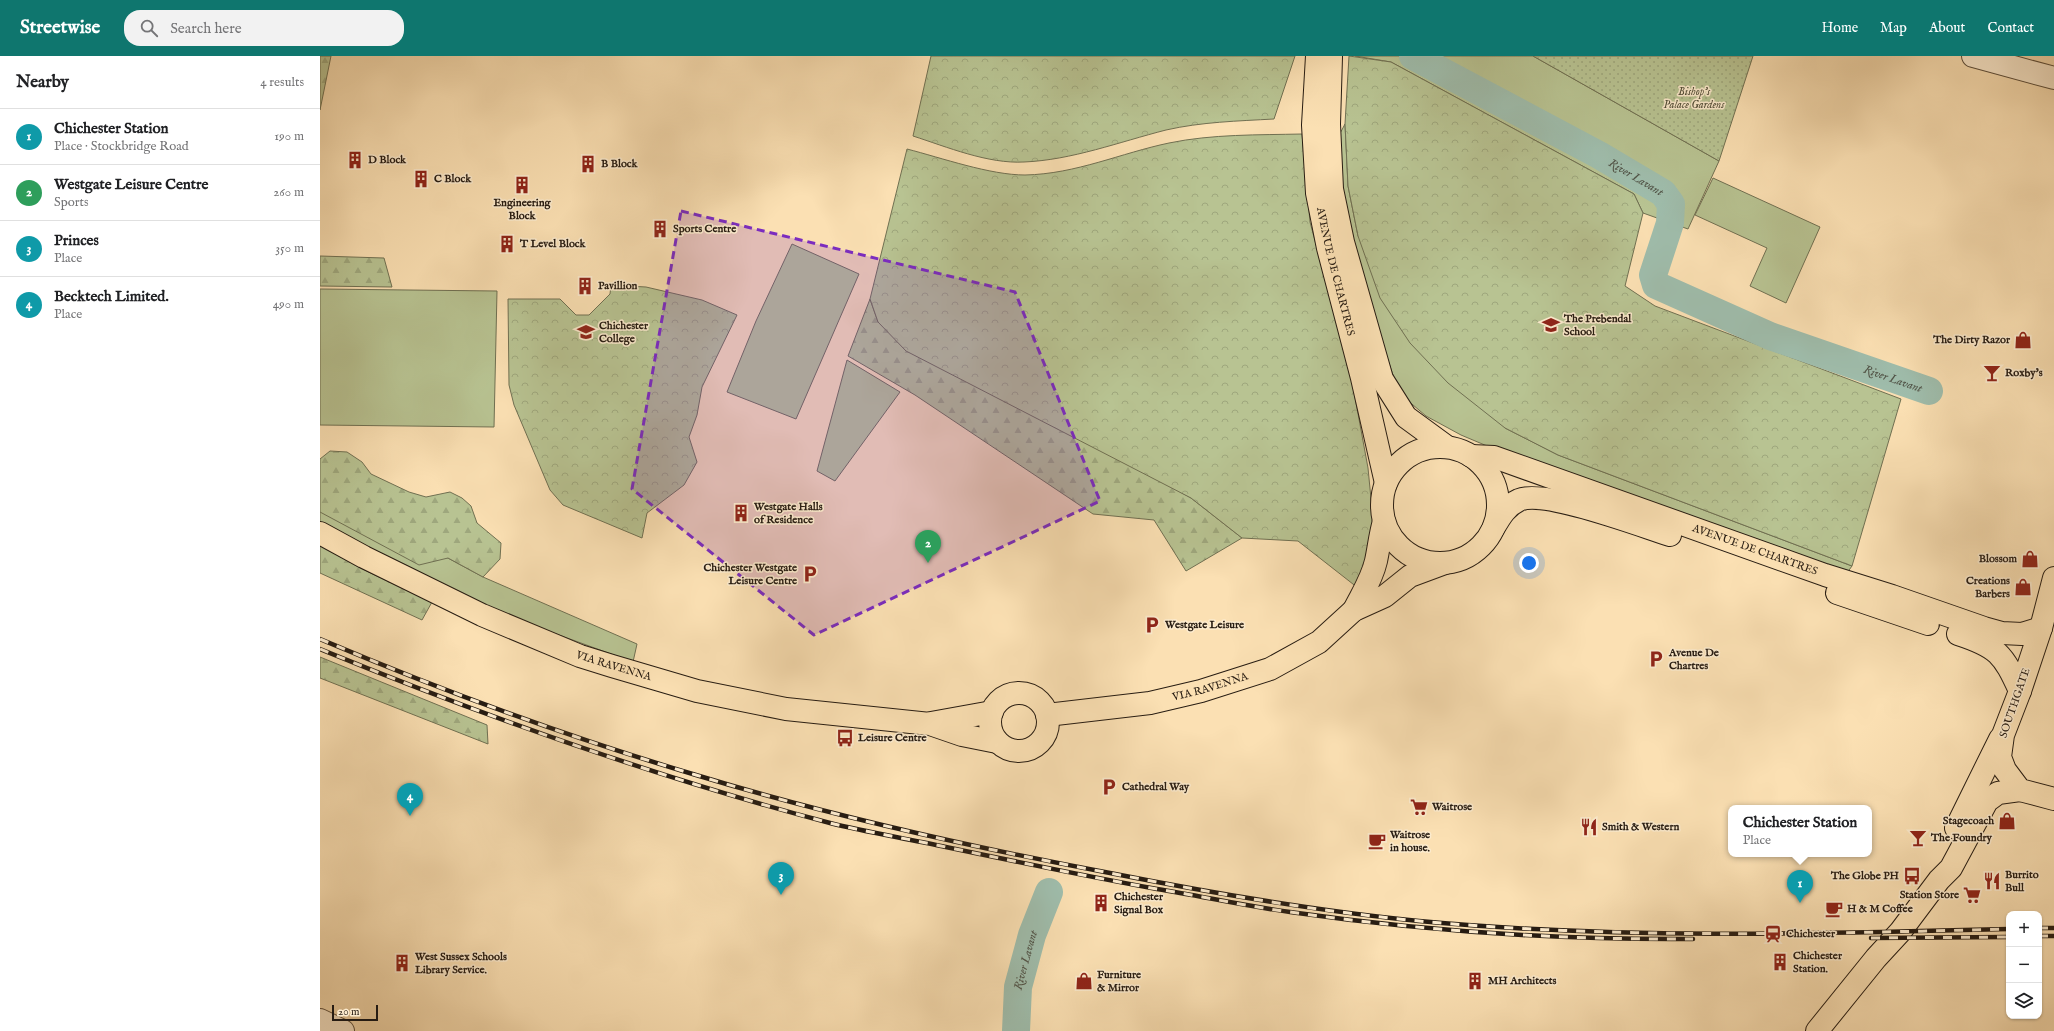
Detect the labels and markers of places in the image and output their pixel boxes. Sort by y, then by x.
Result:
building icon: D Block [345,150,365,170]
place label: D Block [368,153,407,167]
building icon: B Block [578,154,598,174]
place label: B Block [601,157,639,171]
building icon: C Block [411,169,431,189]
place label: C Block [434,172,472,186]
building icon: Engineering Block [512,175,532,195]
place label: Engineering Block [493,196,552,223]
building icon: Sports Centre [650,219,670,239]
place label: Sports Centre [673,222,736,236]
building icon: T Level Block [497,234,517,254]
place label: T Level Block [519,237,587,251]
building icon: Pavillion [575,276,595,296]
place label: Pavillion [598,279,638,293]
place label: The Prebendal School [1563,312,1632,339]
school or university icon: The Prebendal School [1541,315,1561,335]
place label: Chichester College [599,319,649,346]
school or university icon: Chichester College [576,322,596,342]
shop icon: The Dirty Razor [2013,330,2033,350]
place label: The Dirty Razor [1932,333,2011,347]
bar icon: Roxby's [1982,363,2002,383]
place label: Roxby's [2005,366,2043,380]
place label: Westgate Halls of Residence [753,500,823,527]
building icon: Westgate Halls of Residence [731,503,751,523]
pin: 2 [915,530,941,563]
shop icon: Blossom [2020,549,2040,569]
place label: Blossom [1979,552,2017,566]
place label: Chichester Westgate Leisure Centre [703,561,797,588]
parking icon: Chichester Westgate Leisure Centre [800,564,820,584]
place label: Creations Barbers [1966,574,2010,601]
shop icon: Creations Barbers [2013,577,2033,597]
parking icon: Westgate Leisure [1142,615,1162,635]
place label: Westgate Leisure [1164,618,1244,632]
place label: Avenue De Chartres [1668,646,1719,673]
parking icon: Avenue De Chartres [1646,649,1666,669]
bus stop icon: Leisure Centre [835,728,855,748]
place label: Leisure Centre [857,731,927,745]
parking icon: Cathedral Way [1099,777,1119,797]
place label: Cathedral Way [1122,780,1190,794]
pin: 4 [397,783,423,816]
supermarket icon: Waitrose [1409,797,1429,817]
place label: Waitrose [1431,800,1472,814]
shop icon: Stagecoach [1997,811,2017,831]
place label: Stagecoach [1943,814,1994,828]
restaurant icon: Smith & Western [1579,817,1599,837]
place label: Smith & Western [1602,820,1679,834]
place label: Waitrose in house. [1389,828,1431,855]
bar icon: The Foundry [1908,828,1928,848]
cafe icon: Waitrose in house. [1367,831,1387,851]
place label: The Foundry [1930,831,1993,845]
pin: 3 [768,862,794,895]
bus stop icon: The Globe PH [1902,866,1922,886]
place label: Burrito Bull [2005,868,2039,895]
place label: The Globe PH [1830,869,1900,883]
pin: 1 [1787,870,1813,903]
restaurant icon: Burrito Bull [1982,871,2002,891]
supermarket icon: Station Store [1962,885,1982,905]
place label: Station Store [1900,888,1959,902]
place label: Chichester Signal Box [1114,890,1164,917]
building icon: Chichester Signal Box [1091,893,1111,913]
cafe icon: H & M Coffee [1824,899,1844,919]
place label: H & M Coffee [1847,902,1913,916]
station icon: Chichester [1763,924,1783,944]
place label: Chichester [1786,927,1836,941]
place label: Chichester Station. [1793,949,1843,976]
place label: West Sussex Schools Library Service. [414,950,507,977]
building icon: Chichester Station. [1770,952,1790,972]
building icon: West Sussex Schools Library Service. [392,953,412,973]
place label: Furniture & Mirror [1097,968,1141,995]
shop icon: Furniture & Mirror [1074,971,1094,991]
building icon: MH Architects [1465,971,1485,991]
place label: MH Architects [1488,974,1556,988]

